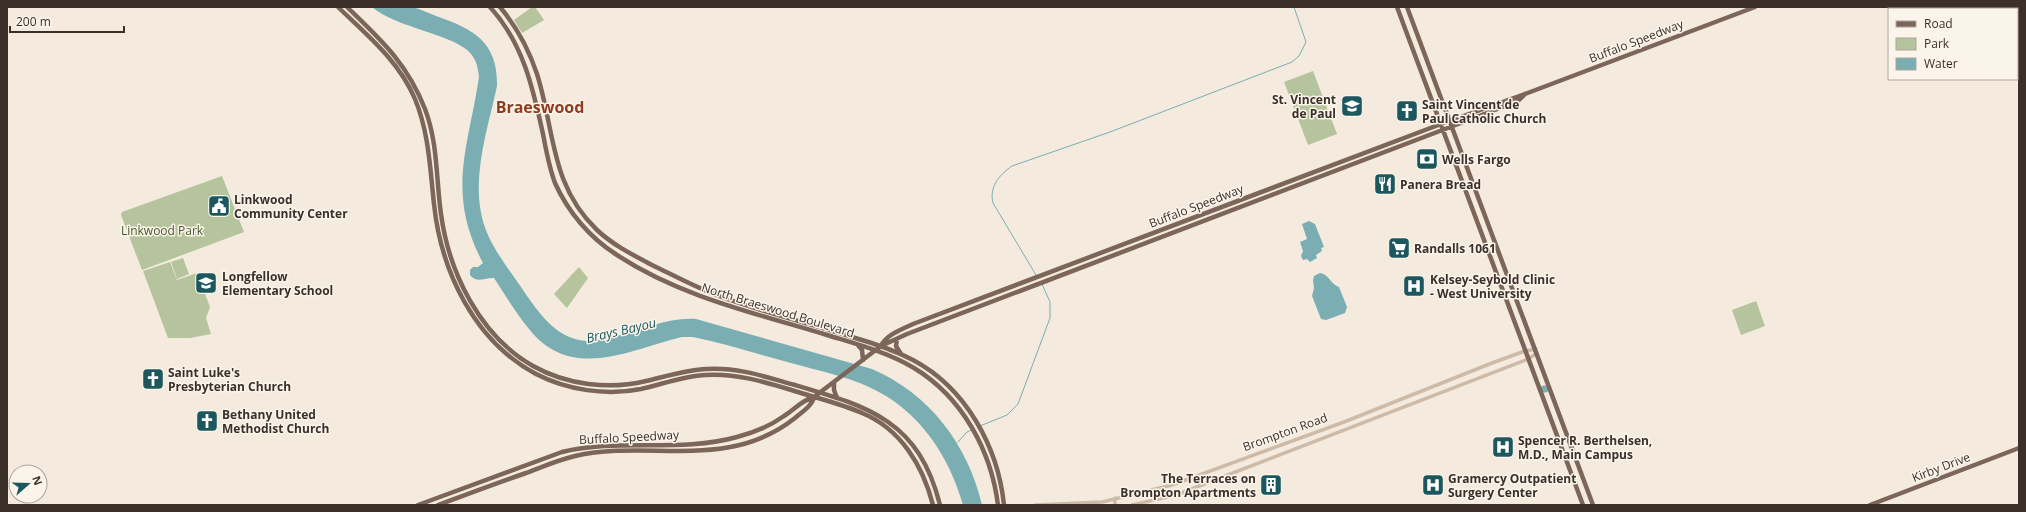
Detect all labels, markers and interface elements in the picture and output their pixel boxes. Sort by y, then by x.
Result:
scale bar [10,8,124,34]
legend [1888,8,2018,80]
text: 200 m [16,13,51,30]
street label: Buffalo Speedway [1586,15,1687,67]
text: Road [1924,15,1953,32]
text: Park [1924,35,1950,52]
text: Water [1924,55,1958,72]
place label: St. Vincent de Paul [1272,91,1336,122]
school or university icon: St. Vincent de Paul [1339,93,1365,119]
district label: Braeswood [496,96,584,118]
place label: Saint Vincent de Paul Catholic Church [1422,96,1546,127]
church icon: Saint Vincent de Paul Catholic Church [1394,98,1420,124]
bank icon: Wells Fargo [1414,146,1440,172]
place label: Wells Fargo [1442,151,1511,168]
restaurant icon: Panera Bread [1372,171,1398,197]
place label: Panera Bread [1400,176,1481,193]
street label: Buffalo Speedway [1146,180,1247,232]
place label: Linkwood Community Center [234,191,348,222]
public building icon: Linkwood Community Center [206,193,232,219]
park label: Linkwood Park [121,222,204,239]
supermarket icon: Randalls 1061 [1386,235,1412,261]
place label: Randalls 1061 [1414,240,1496,257]
place label: Longfellow Elementary School [222,268,333,299]
school or university icon: Longfellow Elementary School [193,270,219,296]
place label: Kelsey-Seybold Clinic - West University [1430,271,1555,302]
hospital icon: Kelsey-Seybold Clinic - West University [1401,273,1427,299]
street label: North Braeswood Boulevard [700,279,856,341]
water label: Brays Bayou [584,313,658,347]
place label: Saint Luke's Presbyterian Church [168,364,291,395]
church icon: Saint Luke's Presbyterian Church [140,366,166,392]
place label: Bethany United Methodist Church [222,406,329,437]
church icon: Bethany United Methodist Church [194,408,220,434]
street label: Brompton Road [1240,409,1330,455]
street label: Buffalo Speedway [579,426,680,448]
place label: Spencer R. Berthelsen, M.D., Main Campus [1518,432,1652,463]
hospital icon: Spencer R. Berthelsen, M.D., Main Campus [1490,434,1516,460]
street label: Kirby Drive [1909,448,1973,486]
north arrow [8,464,48,504]
place label: The Terraces on Brompton Apartments [1120,470,1256,501]
place label: Gramercy Outpatient Surgery Center [1448,470,1576,501]
building icon: The Terraces on Brompton Apartments [1258,472,1284,498]
hospital icon: Gramercy Outpatient Surgery Center [1420,472,1446,498]
text: N [29,474,46,487]

